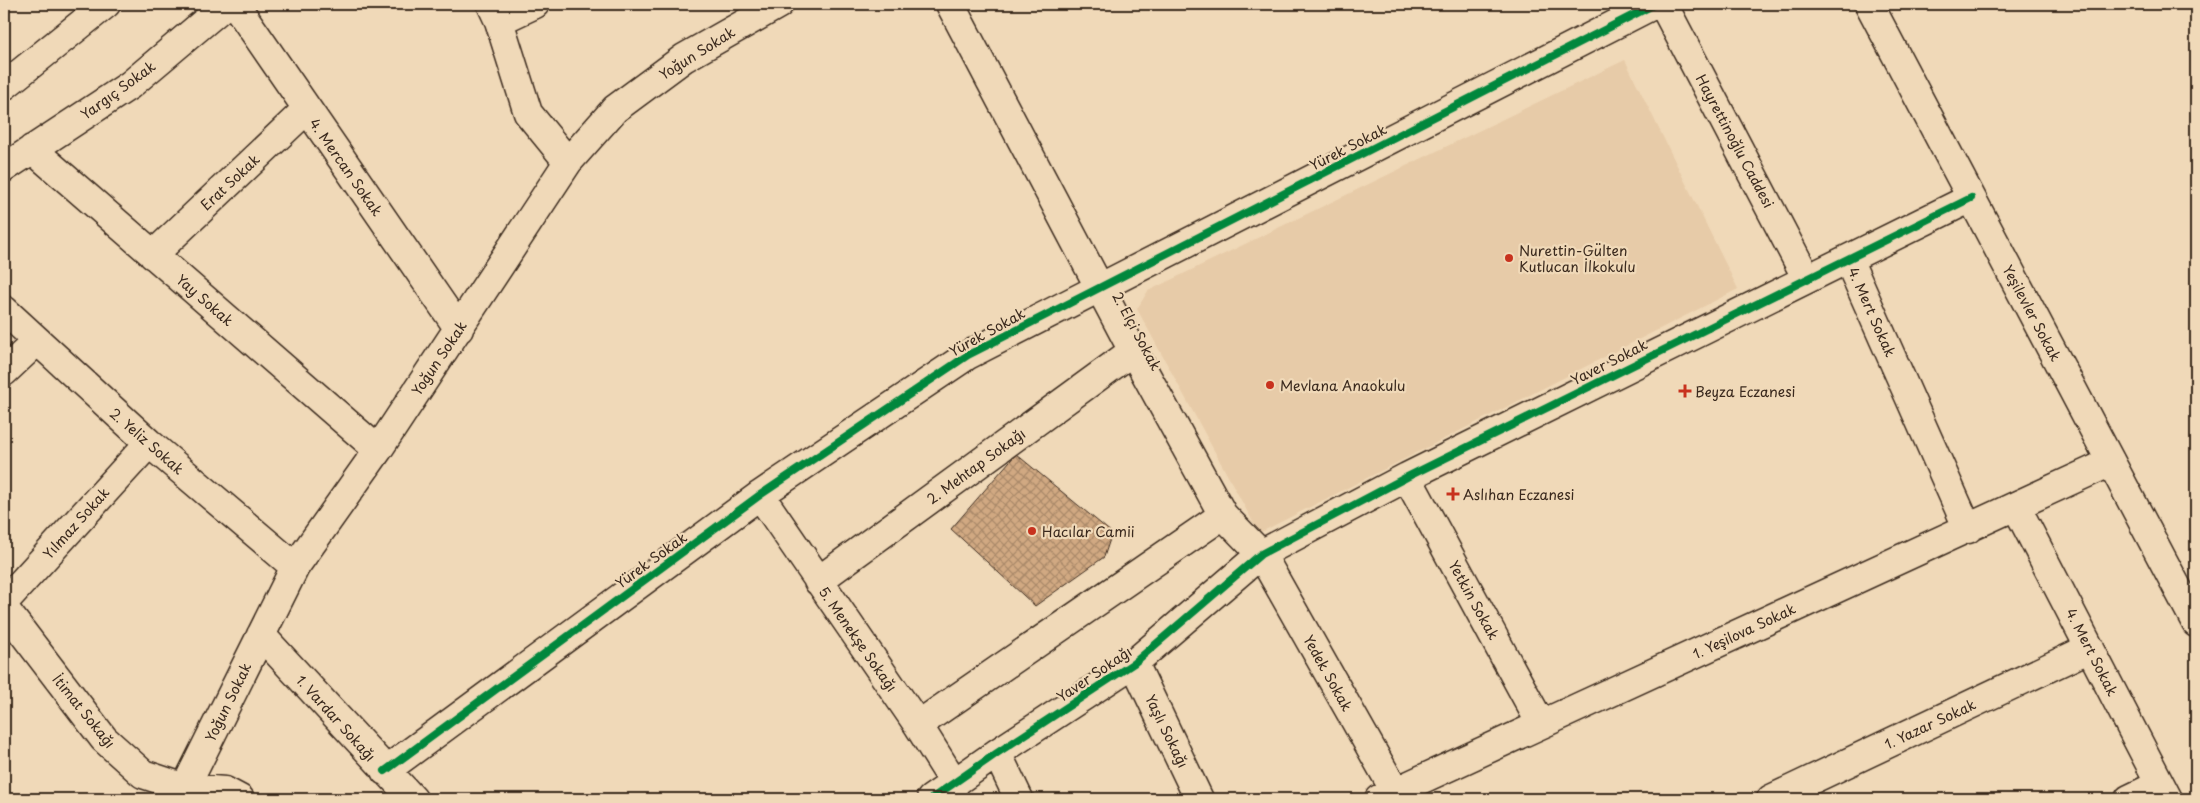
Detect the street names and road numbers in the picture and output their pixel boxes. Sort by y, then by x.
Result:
street label: Yoğun Sokak [655,21,739,85]
street label: Yargıç Sokak [76,56,160,124]
street label: Hayrettinoğlu Caddesi [1691,70,1779,212]
street label: 4. Mercan Sokak [304,114,388,220]
street label: Yürek Sokak [1306,119,1390,175]
street label: Erat Sokak [196,149,264,215]
street label: Yeşilevler Sokak [1998,261,2066,365]
street label: 4. Mert Sokak [1843,264,1901,360]
street label: Yay Sokak [172,269,238,331]
street label: 2. Elçi Sokak [1107,288,1167,374]
street label: Yürek Sokak [945,302,1029,362]
street label: Yoğun Sokak [406,316,472,400]
street label: Yaver Sokak [1567,334,1651,390]
street label: 2. Yeliz Sokak [105,403,189,479]
street label: 2. Mehtap Sokağı [922,423,1030,509]
street label: Yılmaz Sokak [38,482,114,564]
street label: Yürek Sokak [611,527,691,593]
street label: Yetkin Sokak [1444,557,1504,643]
street label: 5. Menekşe Sokağı [814,582,902,696]
street label: 1. Yeşilova Sokak [1689,598,1799,664]
street label: 4. Mert Sokak [2061,604,2123,700]
street label: Yedek Sokak [1298,631,1358,715]
street label: Yaver Sokağı [1052,641,1136,707]
street label: Yoğun Sokak [200,659,256,745]
street label: İtimat Sokağı [48,669,120,753]
street label: 1. Vardar Sokağı [291,670,381,766]
street label: Yaşlı Sokağı [1140,691,1194,771]
street label: 1. Yazar Sokak [1881,694,1979,754]

